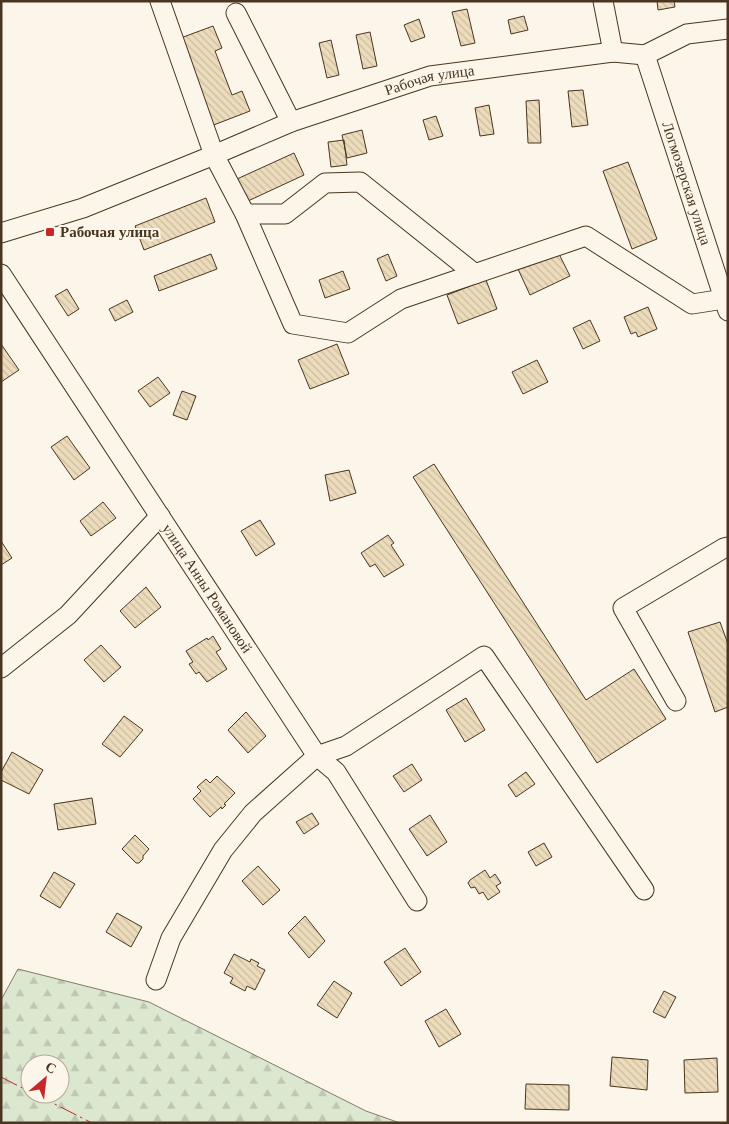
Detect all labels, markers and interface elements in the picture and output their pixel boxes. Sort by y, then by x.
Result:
street label: Рабочая улица [383,62,476,98]
street label: Логмозерская улица [659,120,714,247]
place label: Рабочая улица [60,224,160,240]
marker: Рабочая улица [44,226,56,238]
street label: улица Анны Романовой [159,521,255,656]
north arrow [20,1054,70,1104]
text: С [43,1059,59,1077]

